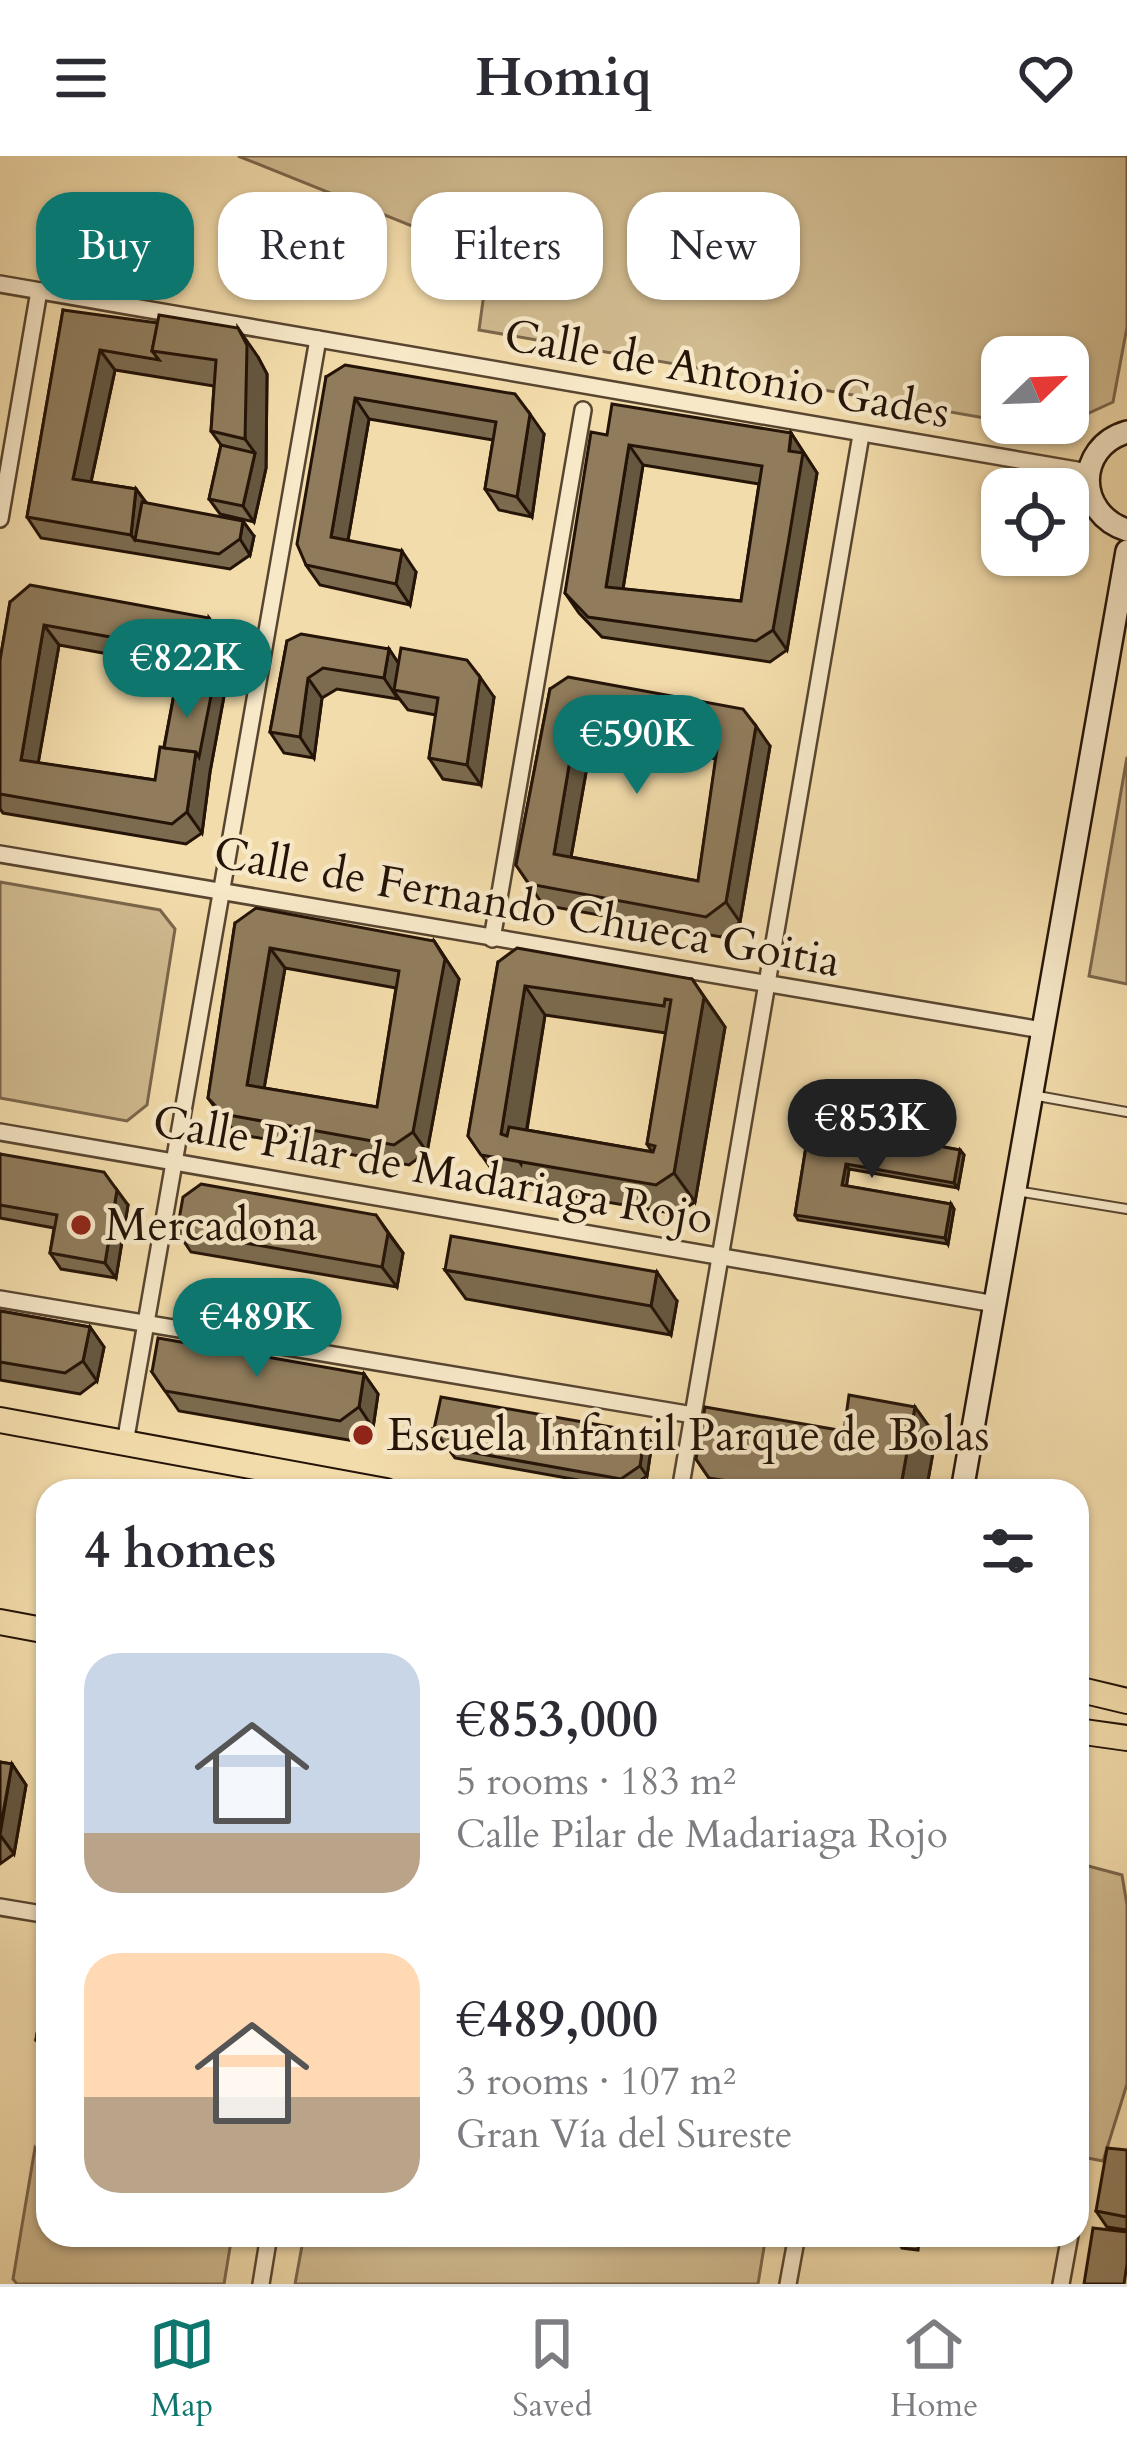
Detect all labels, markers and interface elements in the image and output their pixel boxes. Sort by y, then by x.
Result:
text: Homiq [475,42,652,115]
icon: menu [48,45,114,111]
icon: heart [1013,45,1079,111]
chip: Buy [36,192,194,300]
chip: Rent [218,192,387,300]
chip: Filters [411,192,603,300]
chip: New [627,192,800,300]
street label: Calle de Antonio Gades [500,305,954,443]
north arrow [981,336,1089,444]
map controls [981,336,1089,576]
button: locate [981,468,1089,576]
pin: €822K [103,619,271,721]
text: €822K [130,631,244,684]
pin: €590K [553,695,721,797]
text: €590K [580,707,694,760]
street label: Calle de Fernando Chueca Goitia [209,822,845,992]
pin: €853K [788,1079,956,1181]
street label: Calle Pilar de Madariaga Rojo [148,1091,718,1249]
text: €853K [815,1091,929,1144]
place label: Mercadona [105,1195,318,1256]
marker: Mercadona [68,1212,94,1238]
pin: €489K [173,1278,341,1380]
text: €489K [200,1290,314,1343]
place label: Escuela Infantil Parque de Bolas [387,1405,990,1466]
marker: Escuela Infantil Parque de Bolas [350,1422,376,1448]
text: 4 homes [84,1516,276,1586]
icon: filters [975,1518,1041,1584]
text: €853,000 [456,1685,658,1755]
icon: home [180,1701,324,1845]
text: 5 rooms · 183 m² [456,1755,736,1808]
text: Calle Pilar de Madariaga Rojo [456,1808,948,1861]
text: €489,000 [456,1985,658,2055]
icon: home [180,2001,324,2145]
text: 3 rooms · 107 m² [456,2055,736,2108]
text: Gran Vía del Sureste [456,2108,792,2161]
tab: Map [149,2311,215,2428]
tab: Saved [512,2311,592,2428]
tab: Home [890,2311,978,2428]

